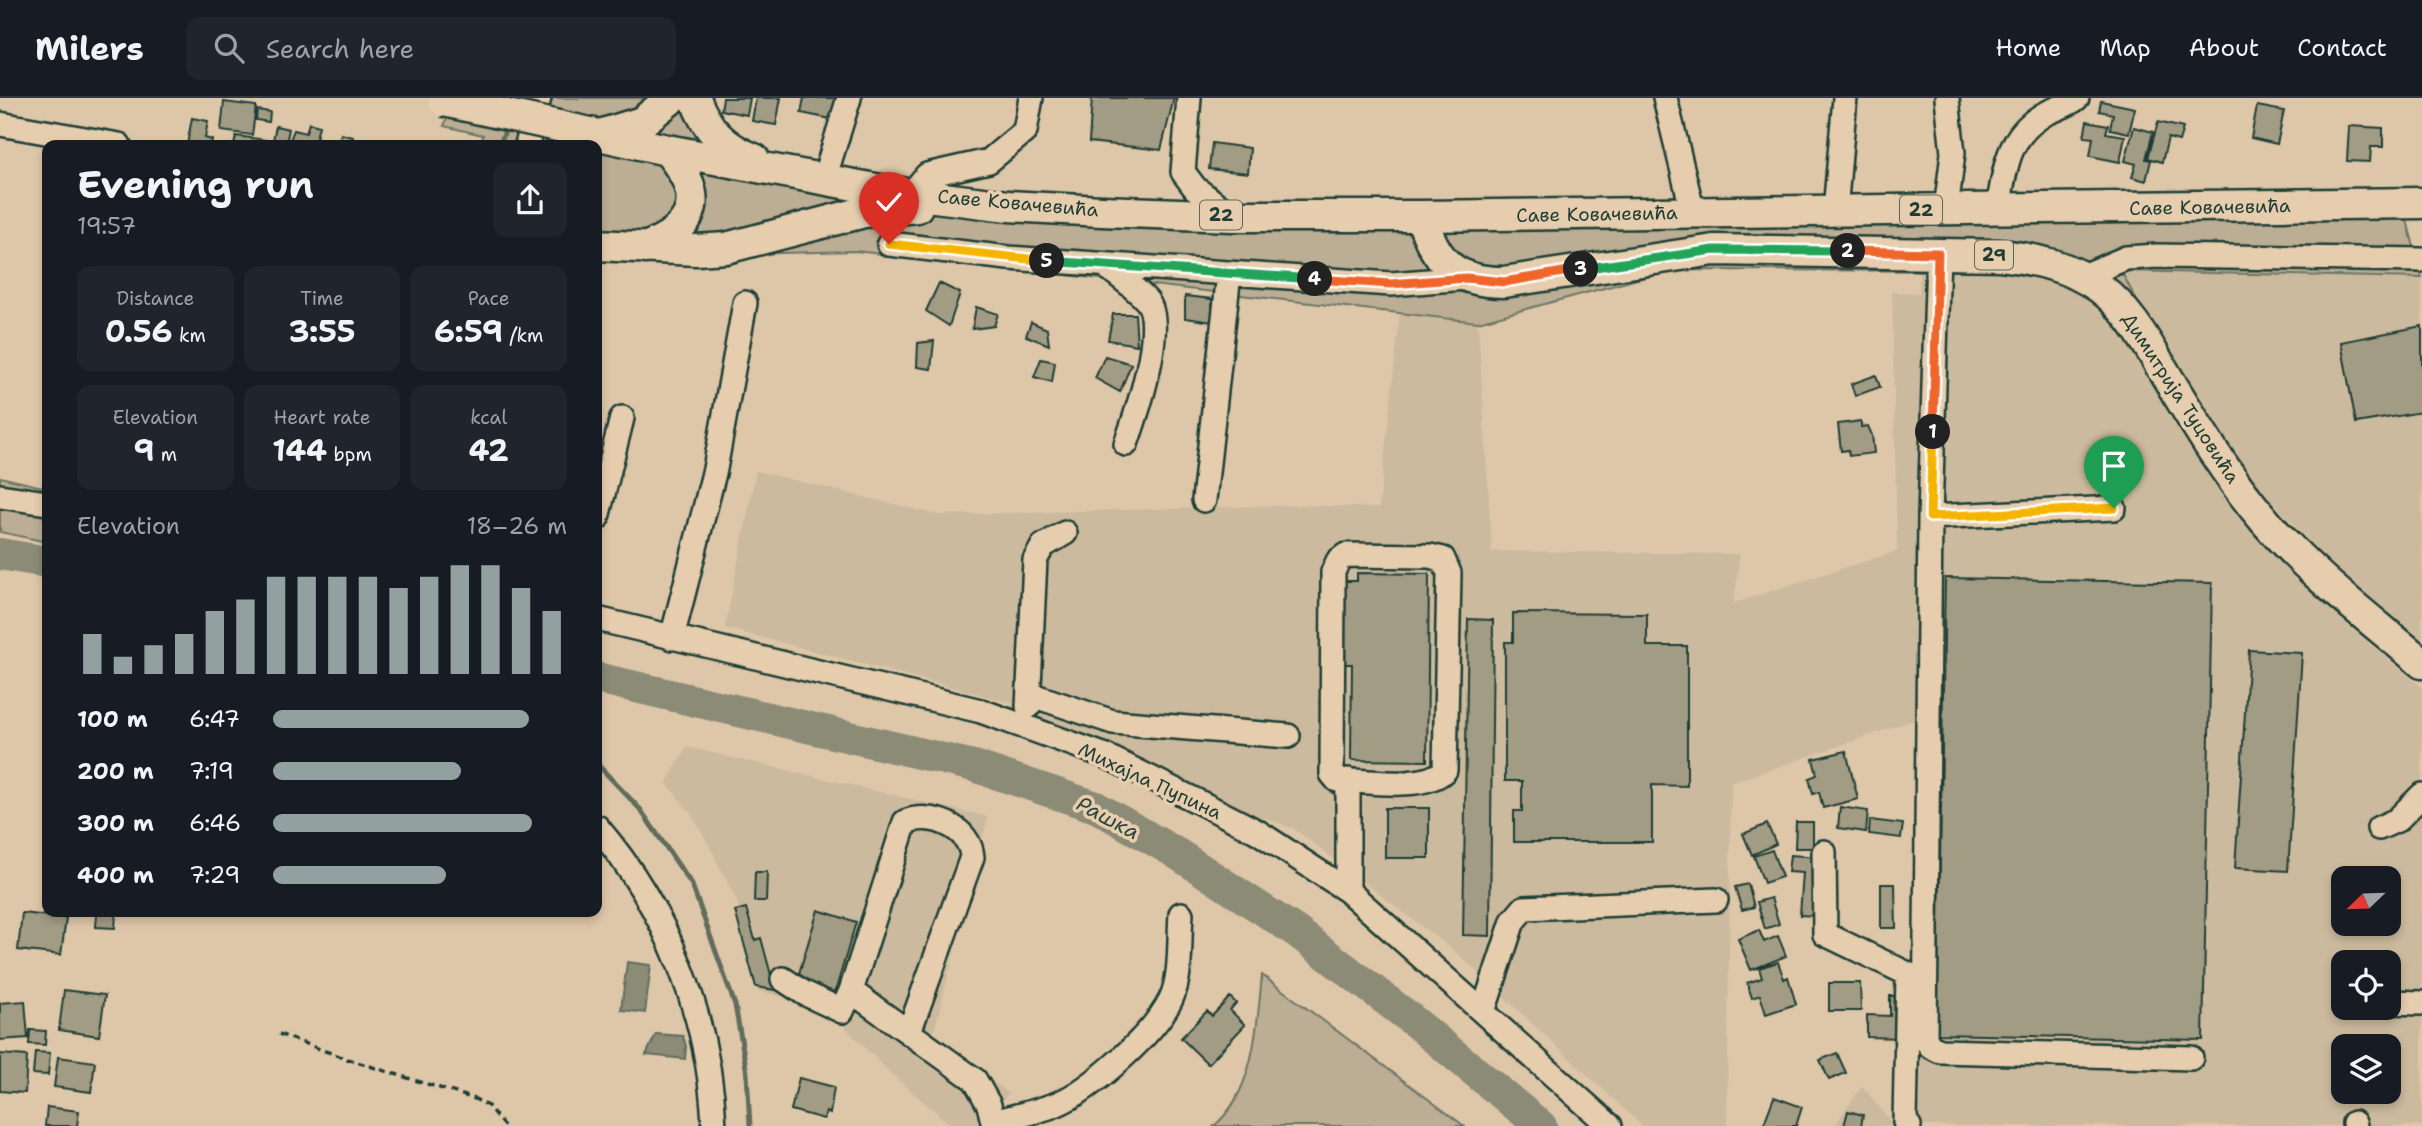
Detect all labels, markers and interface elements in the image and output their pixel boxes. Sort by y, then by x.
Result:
search box [186,17,676,80]
text: Milers [35,26,144,71]
icon: search [210,29,248,67]
text: Search here [266,31,414,66]
text: Home [1995,32,2061,64]
text: Map [2099,32,2151,64]
text: About [2189,32,2259,64]
text: Contact [2297,32,2387,64]
text: Evening run [77,159,314,210]
button: share [493,163,567,237]
pin [859,172,919,244]
icon: check [870,183,908,221]
street label: Саве Ковачевића [936,184,1100,223]
street label: Саве Ковачевића [2129,193,2291,221]
road number: 22 [1900,196,1942,225]
street label: Саве Ковачевића [1516,200,1678,228]
road number: 22 [1200,201,1242,230]
text: 19:57 [77,211,136,241]
pin: 2 [1830,234,1866,268]
text: 2 [1841,238,1854,263]
road number: 29 [1975,240,2013,270]
pin: 5 [1030,244,1064,278]
text: 5 [1041,248,1052,273]
pin: 3 [1564,252,1598,286]
text: 3 [1574,256,1587,281]
pin: 4 [1298,262,1332,296]
text: 4 [1308,266,1321,291]
text: Distance [116,286,194,311]
text: Time [300,286,344,311]
text: Pace [468,286,510,311]
street label: Димитрија Туцовића [2116,308,2246,488]
text: 0.56 [105,311,172,352]
text: 3:55 [288,311,356,352]
text: 6:59 [434,311,503,352]
text: km [172,323,206,348]
text: /km [503,323,543,348]
text: Elevation [113,405,198,430]
text: Heart rate [274,405,370,430]
text: kcal [470,405,507,430]
pin: 1 [1916,414,1951,450]
text: 1 [1928,419,1937,444]
text: 9 [133,430,154,471]
text: 144 [272,430,327,471]
text: 42 [468,430,509,471]
pin [2084,436,2144,508]
text: m [154,442,177,467]
text: bpm [327,442,372,467]
icon: arrive [2095,447,2133,485]
text: Elevation [77,511,180,541]
text: 18–26 m [467,511,567,541]
text: 100 m [77,704,148,734]
text: 6:47 [189,704,240,734]
street label: Михајла Пупина [1074,737,1226,825]
text: 200 m [77,756,154,786]
text: 7:19 [189,756,234,786]
water label: Рашка [1072,790,1144,846]
text: 300 m [77,808,154,838]
text: 6:46 [189,808,241,838]
text: 400 m [77,860,154,890]
text: 7:29 [189,860,240,890]
north arrow [2331,866,2401,936]
map controls [2331,866,2401,1104]
button: locate [2331,950,2401,1020]
button: layers [2331,1034,2401,1104]

